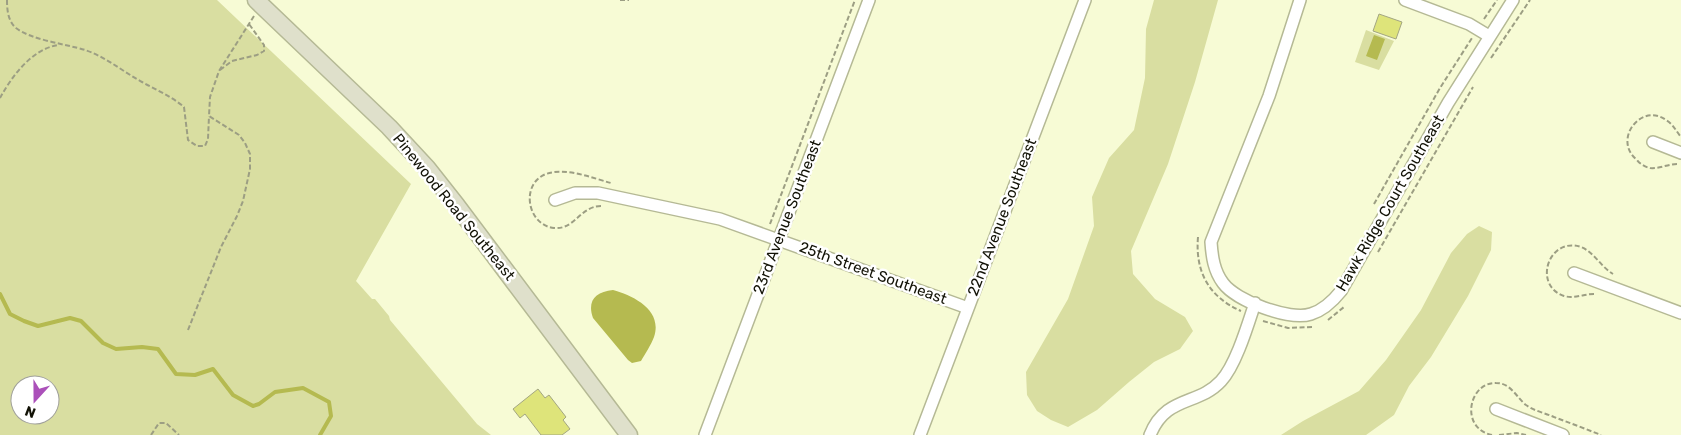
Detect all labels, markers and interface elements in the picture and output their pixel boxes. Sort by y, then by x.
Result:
street label: Hawk Ridge Court Southeast [1332,111,1448,294]
street label: Pinewood Road Southeast [389,130,519,284]
street label: 22nd Avenue Southeast [964,136,1040,298]
street label: 23rd Avenue Southeast [749,137,825,297]
street label: 25th Street Southeast [797,238,949,308]
north arrow [10,375,60,425]
text: N [23,402,38,421]

